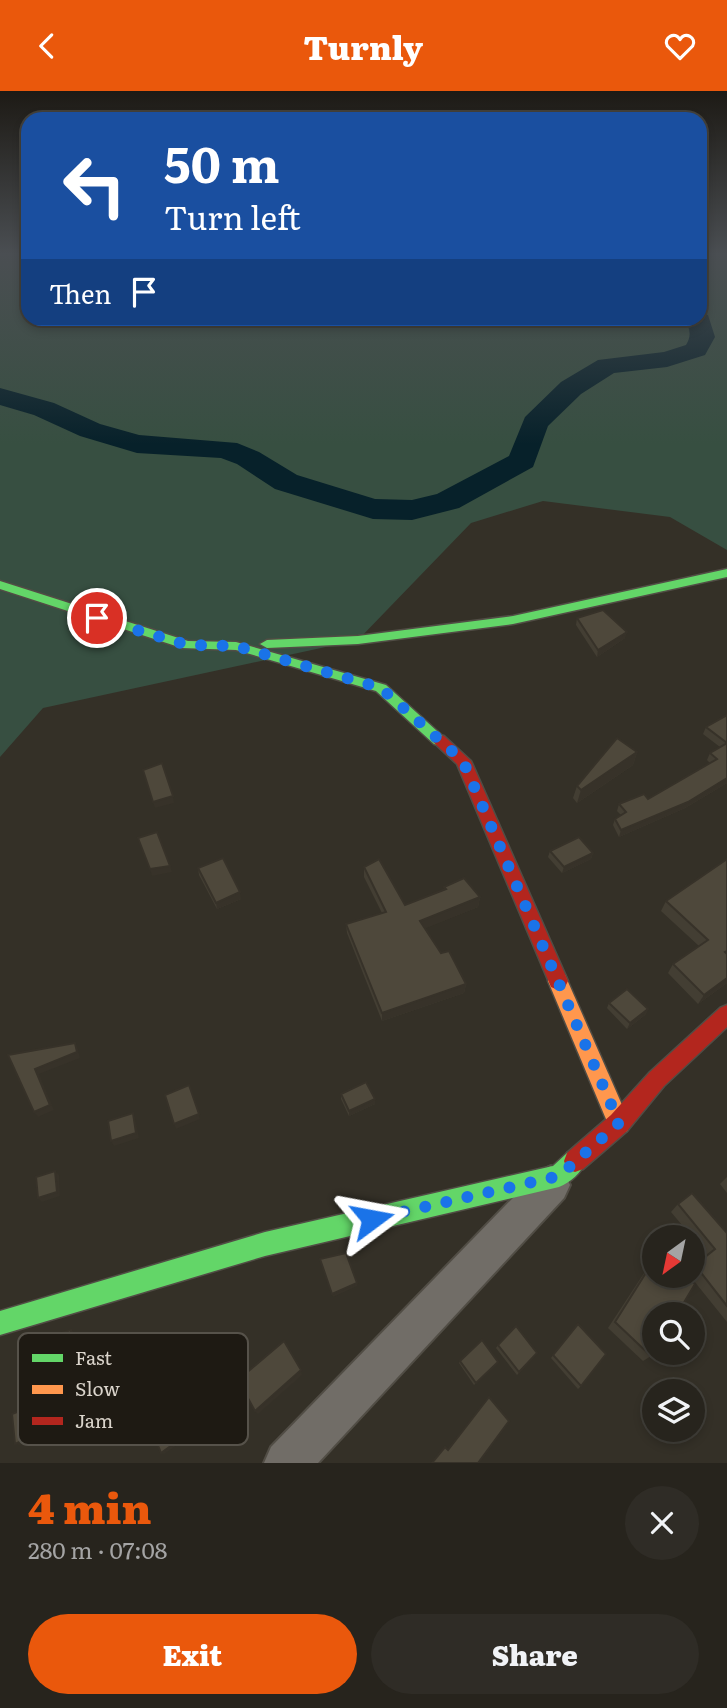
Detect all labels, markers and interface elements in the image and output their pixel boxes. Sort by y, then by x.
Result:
text: Turnly [304,22,423,70]
icon: back [28,27,66,65]
icon: heart [661,27,699,65]
text: 50 m [164,125,280,198]
icon: left [49,140,140,231]
text: Turn left [164,192,301,240]
text: Then [49,273,111,312]
icon: arrive [125,273,163,311]
pin [67,588,127,648]
icon: arrive [78,599,116,637]
position arrow [335,1182,409,1256]
north arrow [642,1225,705,1288]
map controls [642,1225,705,1442]
button: search [642,1302,705,1365]
legend [18,1333,248,1445]
text: Fast [75,1343,112,1371]
text: Slow [75,1374,120,1402]
button: layers [642,1379,705,1442]
text: Jam [75,1406,113,1434]
text: 4 min [28,1475,152,1537]
button: close [625,1486,699,1560]
text: 280 m · 07:08 [28,1532,168,1566]
button: Exit [28,1614,357,1694]
button: Share [371,1614,699,1694]

